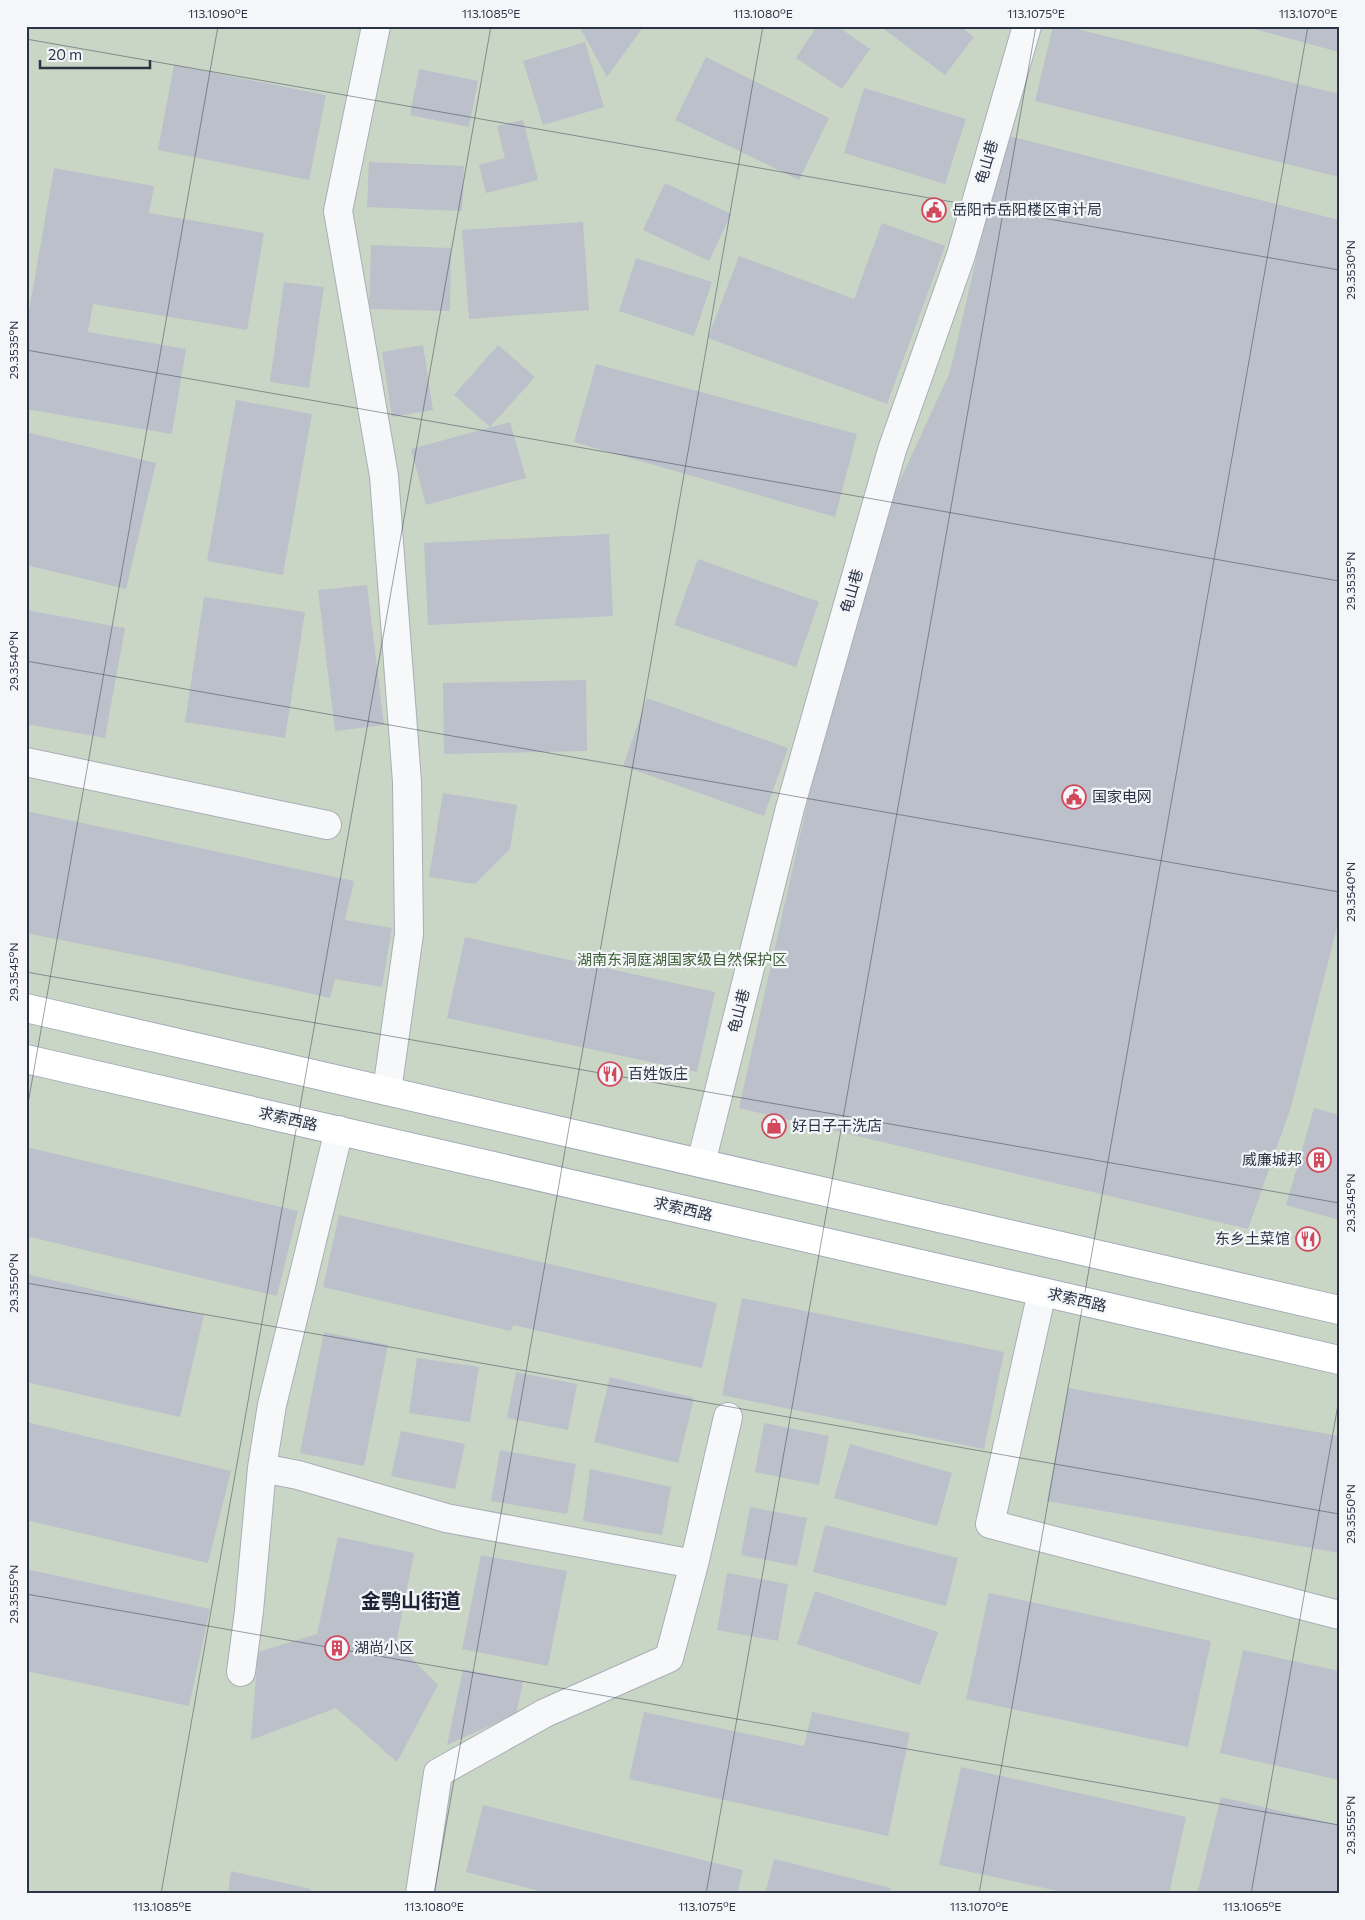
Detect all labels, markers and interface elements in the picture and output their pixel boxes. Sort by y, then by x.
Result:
text: 113.1090°E [188,6,248,20]
text: 113.1085°E [462,6,520,20]
text: 113.1080°E [733,6,793,20]
text: 113.1075°E [1007,6,1065,20]
text: 113.1070°E [1279,6,1337,20]
scale bar [40,38,150,70]
text: 20 m [48,45,82,63]
street label: 龟山巷 [971,138,1001,186]
public building icon: 岳阳市岳阳楼区审计局 [921,197,947,223]
place label: 岳阳市岳阳楼区审计局 [952,200,1102,218]
text: 29.3530°N [1343,240,1357,300]
text: 29.3535°N [6,321,20,379]
text: 29.3535°N [1343,552,1357,610]
street label: 龟山巷 [836,567,866,615]
text: 29.3540°N [6,631,20,691]
public building icon: 国家电网 [1061,784,1087,810]
place label: 国家电网 [1092,787,1152,805]
text: 29.3540°N [1343,862,1357,922]
text: 29.3545°N [6,942,20,1002]
park label: 湖南东洞庭湖国家级自然保护区 [577,950,787,968]
street label: 龟山巷 [724,987,752,1035]
restaurant icon: 百姓饭庄 [597,1061,623,1087]
place label: 百姓饭庄 [628,1064,688,1082]
street label: 求索西路 [257,1103,319,1134]
shop icon: 好日子干洗店 [761,1113,787,1139]
place label: 好日子干洗店 [792,1116,882,1134]
building icon: 威廉城邦 [1306,1147,1332,1173]
place label: 威廉城邦 [1242,1150,1302,1168]
text: 29.3545°N [1343,1173,1357,1233]
street label: 求索西路 [652,1193,714,1224]
restaurant icon: 东乡土菜馆 [1295,1226,1321,1252]
place label: 东乡土菜馆 [1215,1229,1290,1247]
text: 29.3550°N [6,1253,20,1313]
street label: 求索西路 [1046,1284,1108,1315]
text: 29.3550°N [1343,1484,1357,1544]
text: 29.3555°N [6,1565,20,1623]
district label: 金鹗山街道 [361,1588,461,1612]
building icon: 湖尚小区 [324,1635,350,1661]
place label: 湖尚小区 [354,1638,414,1656]
text: 29.3555°N [1343,1796,1357,1854]
text: 113.1085°E [133,1899,191,1913]
text: 113.1080°E [404,1899,464,1913]
text: 113.1075°E [678,1899,736,1913]
text: 113.1070°E [950,1899,1008,1913]
text: 113.1065°E [1223,1899,1281,1913]

